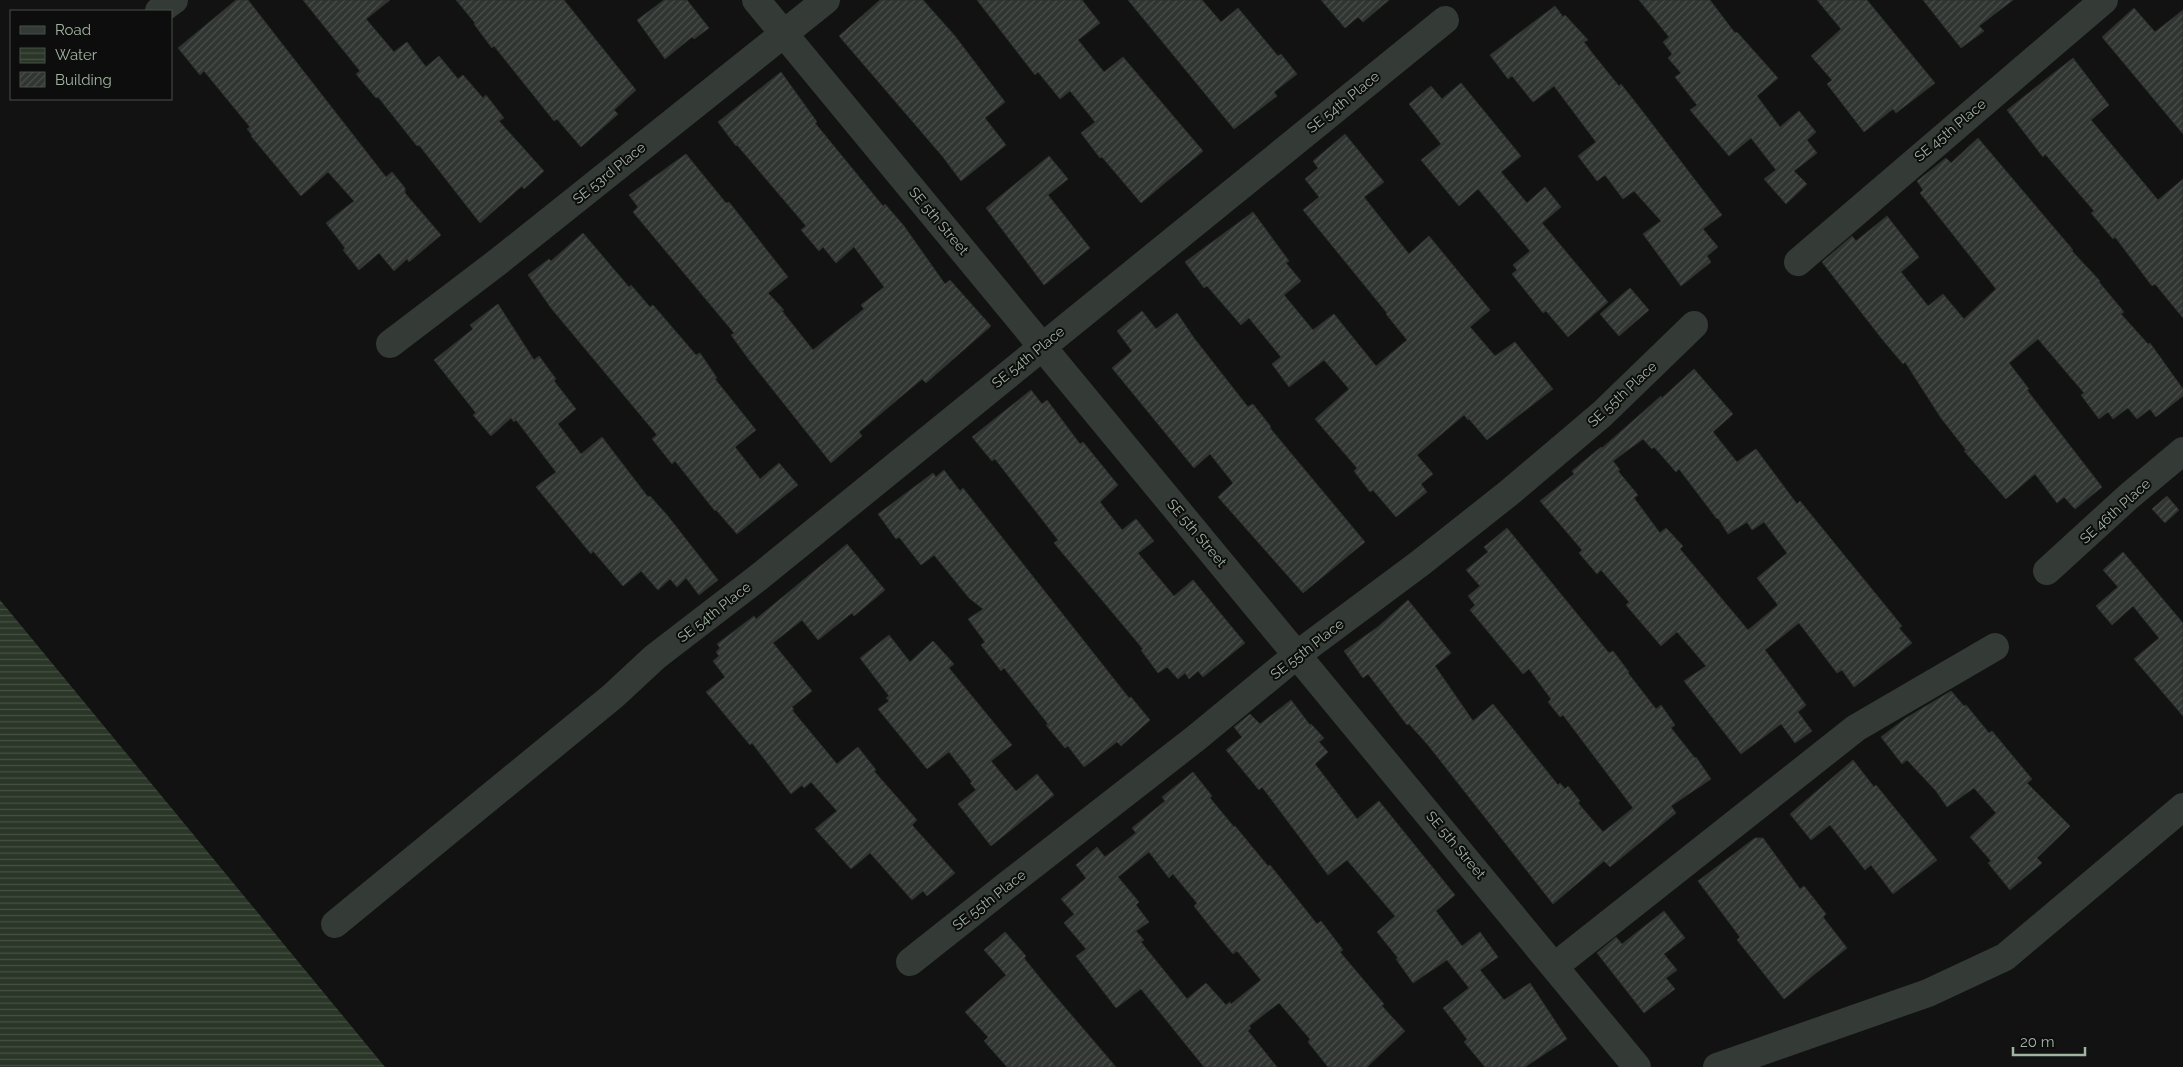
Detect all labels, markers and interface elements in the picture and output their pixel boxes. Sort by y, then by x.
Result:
legend [10,10,172,100]
text: Road [55,21,91,39]
text: Water [55,46,98,64]
street label: SE 54th Place [1304,68,1382,136]
text: Building [55,71,112,89]
street label: SE 45th Place [1911,95,1989,165]
street label: SE 53rd Place [570,139,648,207]
street label: SE 5th Street [906,184,972,258]
street label: SE 54th Place [989,323,1067,391]
street label: SE 55th Place [1584,358,1660,430]
street label: SE 46th Place [2077,475,2153,547]
street label: SE 5th Street [1164,496,1230,570]
street label: SE 54th Place [674,579,754,645]
street label: SE 55th Place [1267,616,1347,682]
street label: SE 5th Street [1423,808,1489,882]
street label: SE 55th Place [949,867,1029,933]
scale bar [2013,1024,2086,1056]
text: 20 m [2020,1033,2055,1051]

